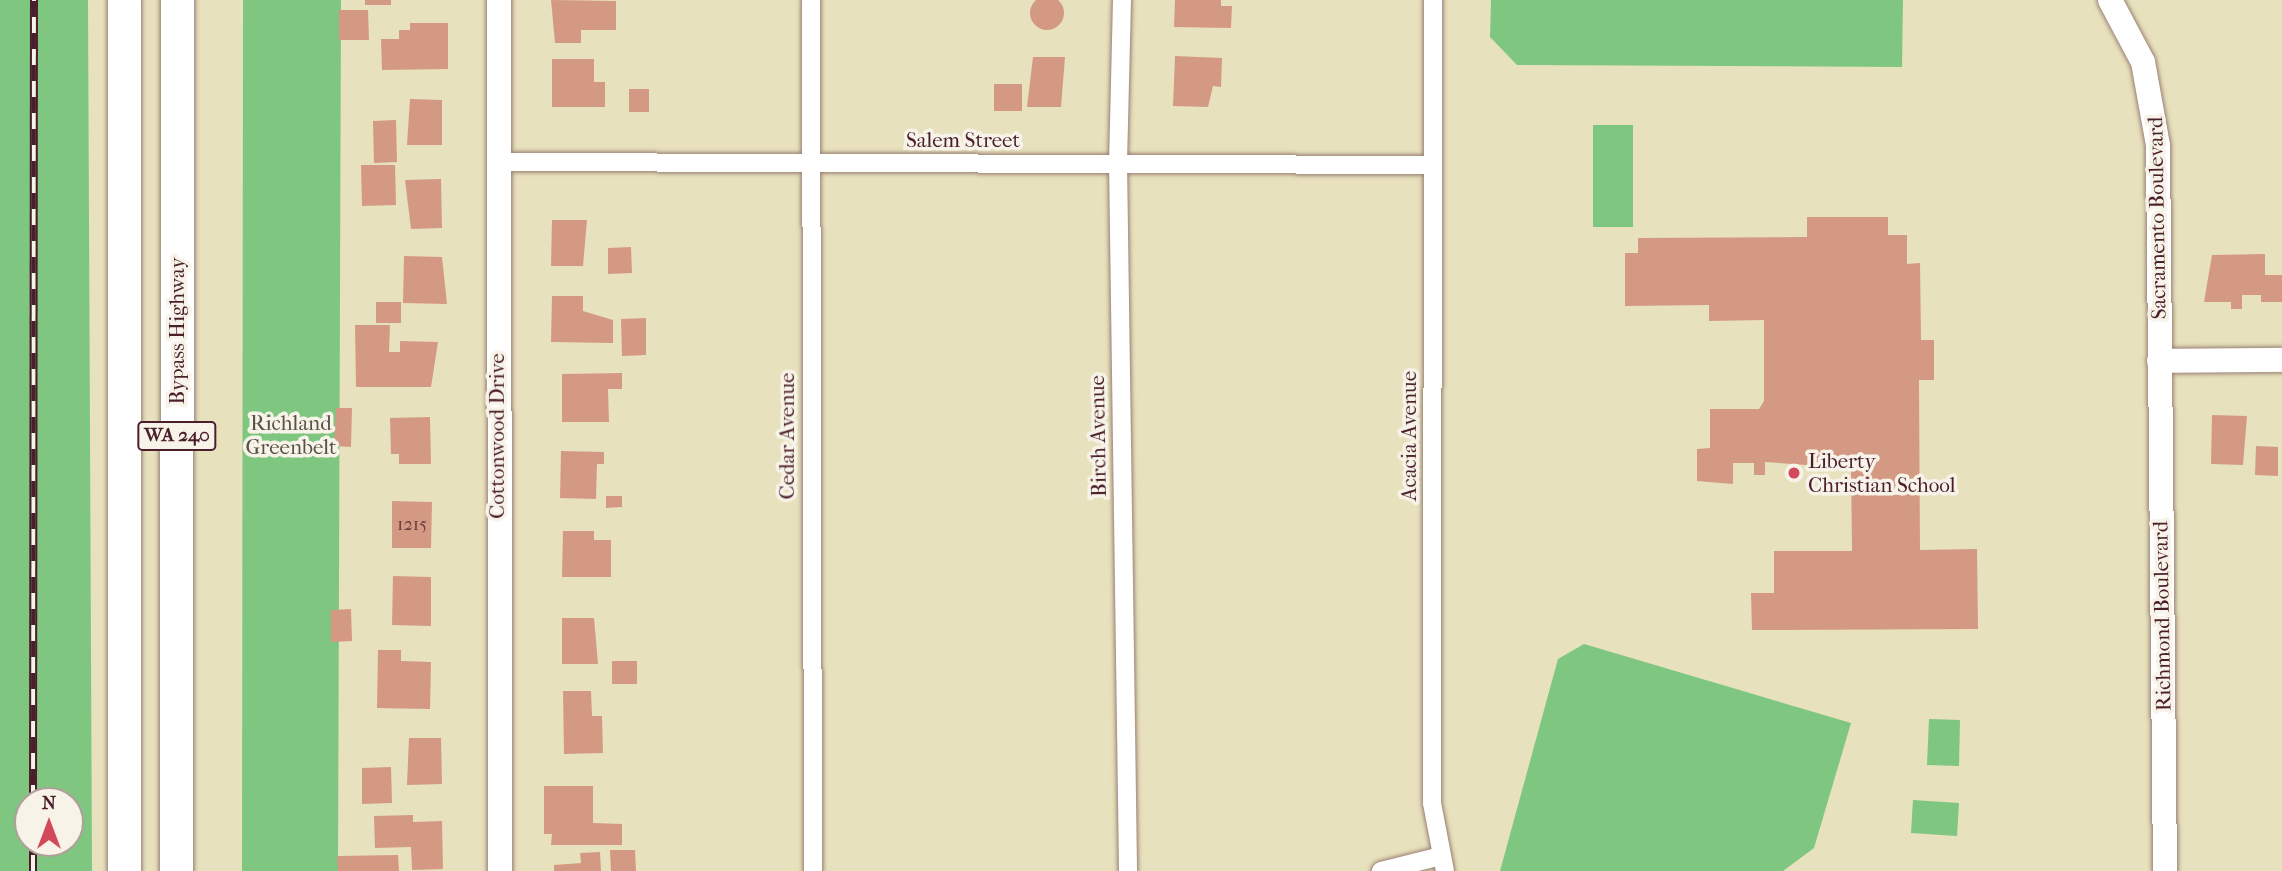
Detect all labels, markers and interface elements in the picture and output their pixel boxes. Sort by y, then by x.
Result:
street label: Sacramento Boulevard [2143,116,2171,320]
street label: Salem Street [906,127,1020,153]
street label: Bypass Highway [164,257,190,405]
street label: Cottonwood Drive [484,353,510,519]
street label: Acacia Avenue [1396,371,1422,501]
street label: Cedar Avenue [774,373,800,499]
street label: Birch Avenue [1084,375,1112,497]
park label: Richland Greenbelt [246,410,336,460]
road number: WA 240 [137,420,217,452]
place label: Liberty Christian School [1808,448,1956,498]
marker: Liberty Christian School [1786,465,1802,481]
house number: 1215 [397,514,427,536]
street label: Richmond Boulevard [2148,521,2176,711]
north arrow [14,787,84,857]
text: N [42,792,56,814]

